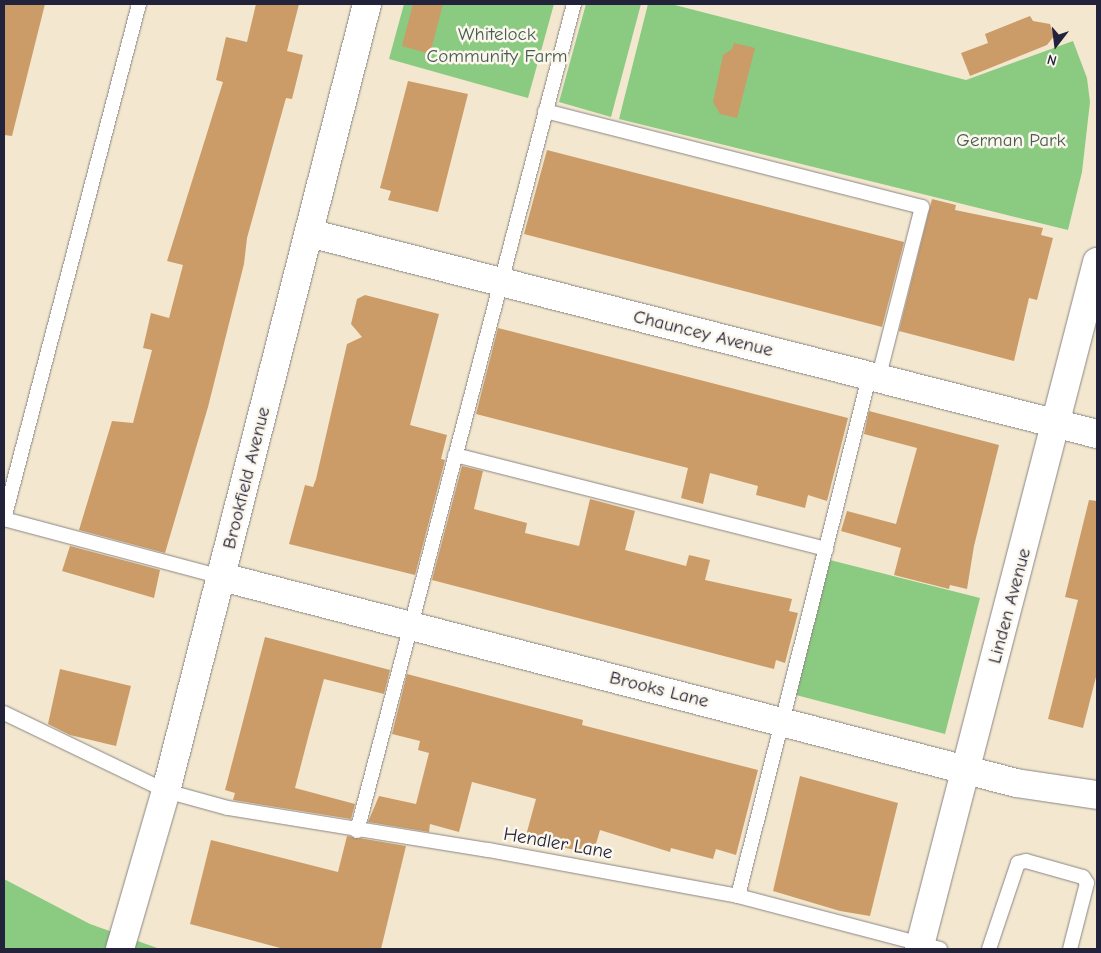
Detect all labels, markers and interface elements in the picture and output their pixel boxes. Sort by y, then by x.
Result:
north arrow [1031,20,1081,70]
park label: Whitelock Community Farm [427,24,567,68]
text: N [1045,51,1059,69]
park label: German Park [956,130,1066,152]
street label: Chauncey Avenue [631,306,775,362]
street label: Brookfield Avenue [218,404,276,552]
street label: Linden Avenue [984,546,1036,666]
street label: Brooks Lane [607,667,711,713]
street label: Hendler Lane [502,823,614,865]

